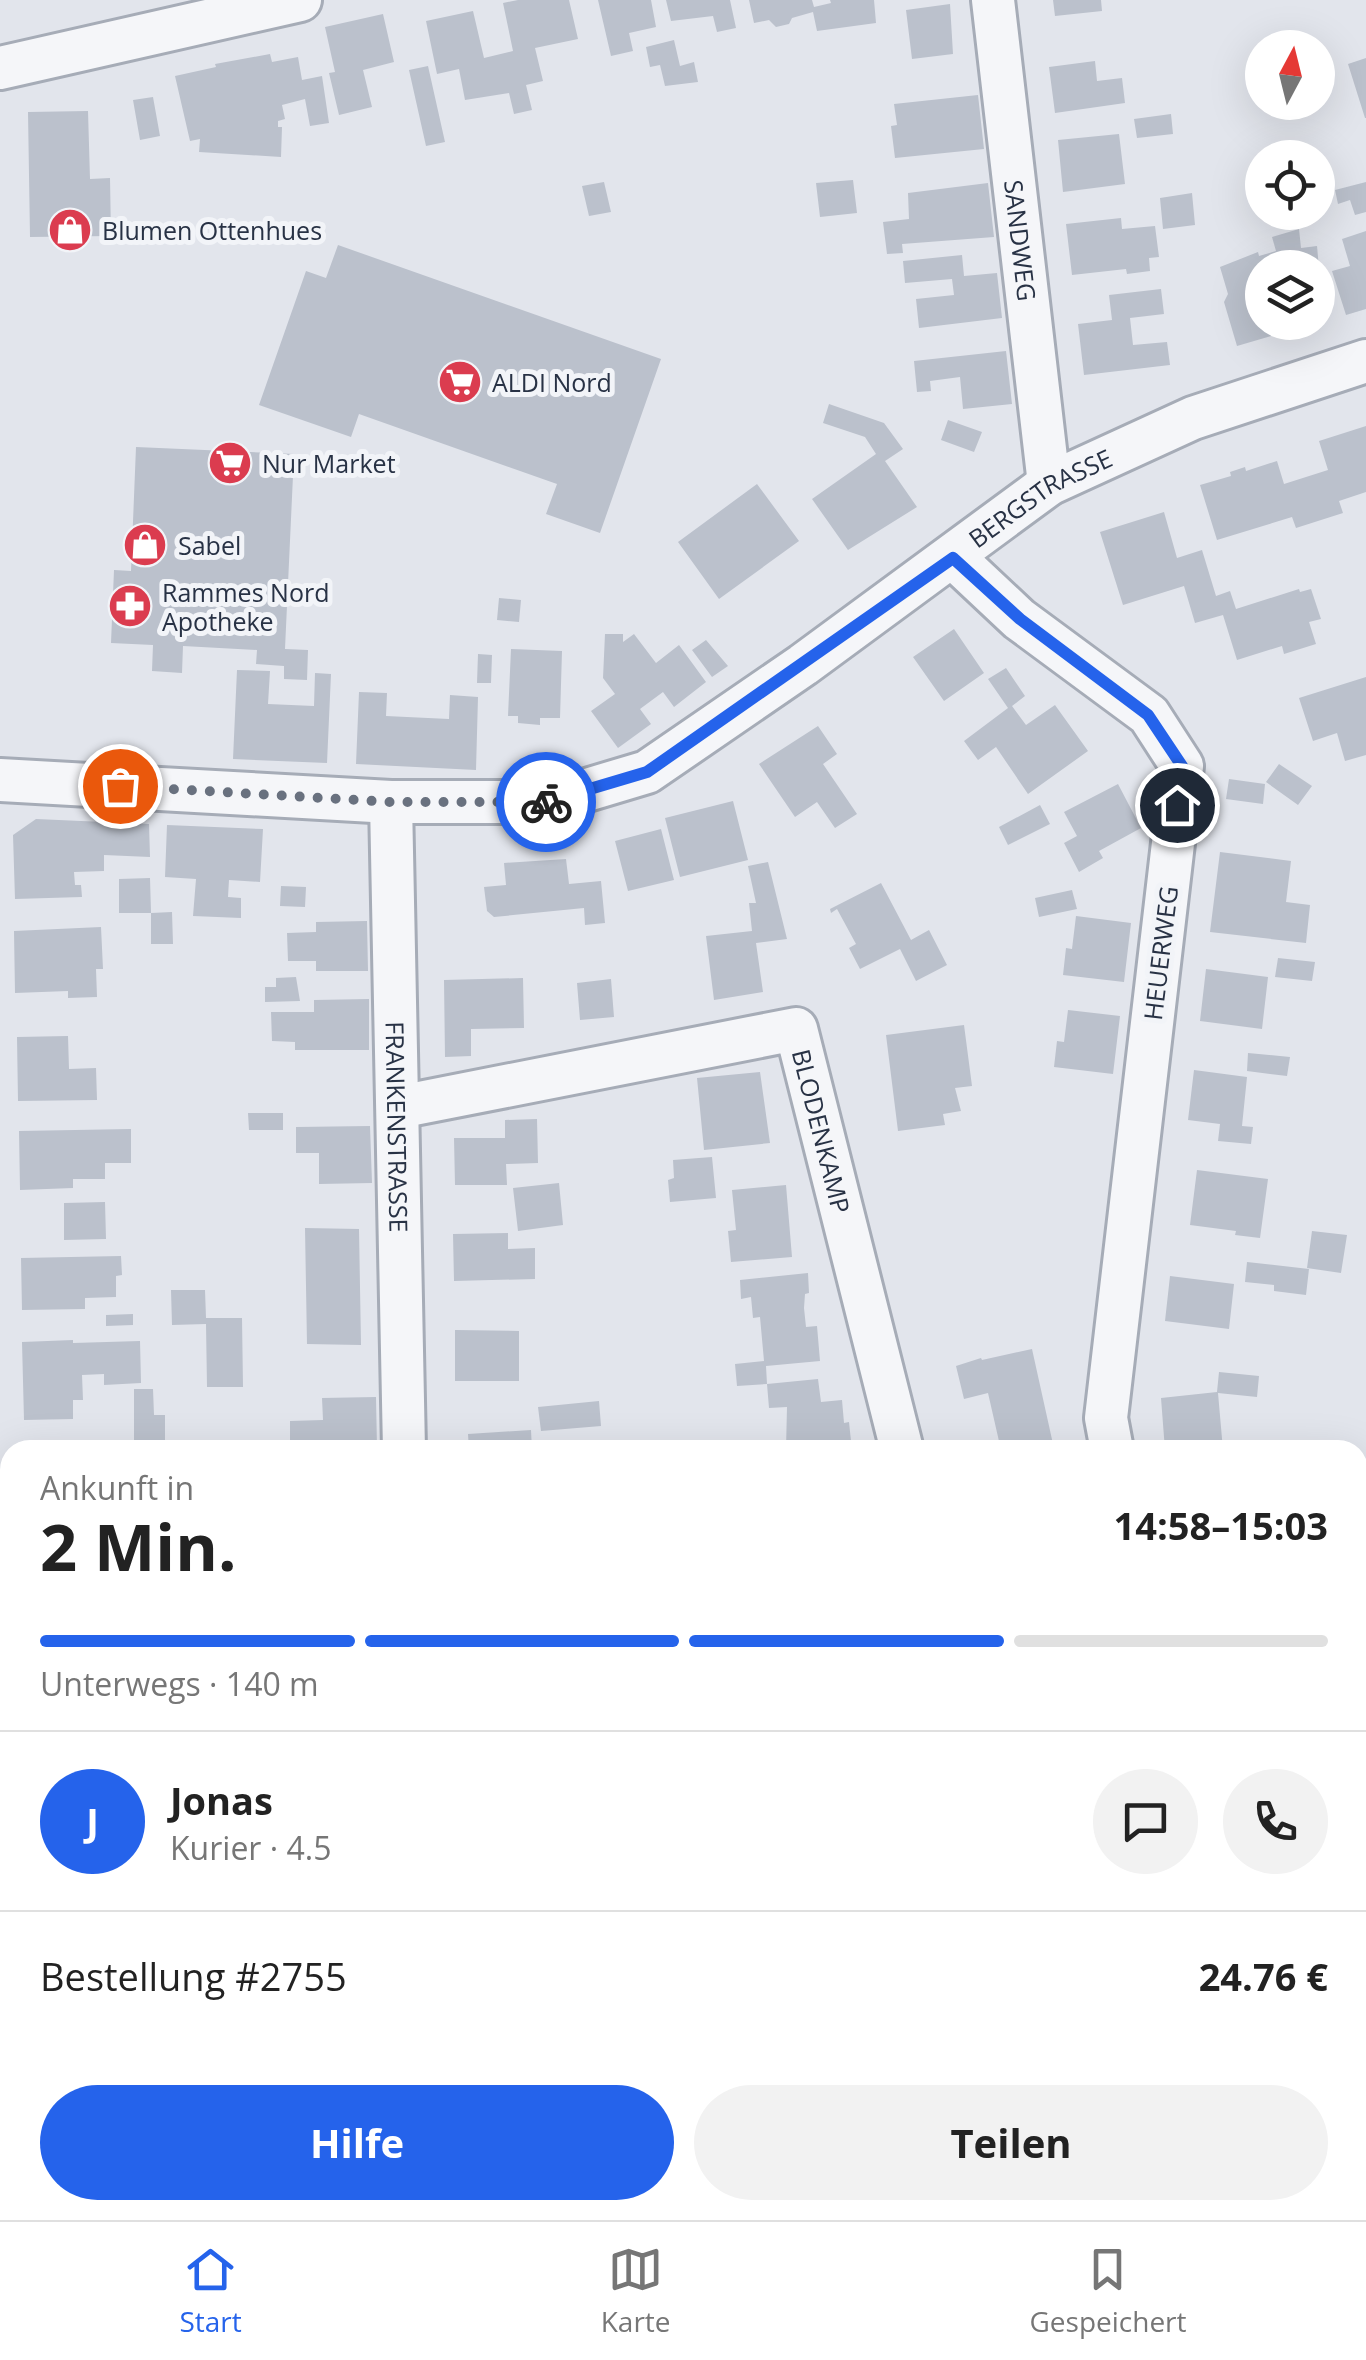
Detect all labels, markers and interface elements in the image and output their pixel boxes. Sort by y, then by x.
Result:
north arrow [1245,30,1335,120]
map controls [1245,30,1335,340]
button: locate [1245,140,1335,230]
street label: SANDWEG [997,178,1045,303]
shop icon: Blumen Ottenhues [47,207,93,253]
place label: Blumen Ottenhues [102,213,322,247]
button: layers [1245,250,1335,340]
supermarket icon: ALDI Nord [437,359,483,405]
place label: ALDI Nord [492,365,612,399]
supermarket icon: Nur Market [207,440,253,486]
street label: BERGSTRASSE [961,441,1117,555]
place label: Nur Market [262,446,396,480]
shop icon: Sabel [122,522,168,568]
place label: Sabel [178,528,241,562]
place label: Rammes Nord Apotheke [162,575,329,638]
pharmacy icon: Rammes Nord Apotheke [107,583,153,629]
pin [78,744,163,829]
courier [496,752,596,852]
icon: bag [93,759,148,814]
pin [1135,763,1220,848]
icon: bike [519,775,574,830]
icon: home [1150,778,1205,833]
street label: HEUERWEG [1135,884,1185,1022]
street label: FRANKENSTRASSE [378,1021,417,1233]
street label: BLODENKAMP [785,1046,859,1217]
text: Ankunft in [40,1466,194,1509]
text: 14:58–15:03 [1114,1499,1328,1551]
text: 2 Min. [40,1502,236,1590]
text: Unterwegs · 140 m [40,1662,319,1705]
button: chat [1093,1769,1198,1874]
button: phone [1223,1769,1328,1874]
text: Jonas [170,1774,273,1826]
text: J [86,1795,99,1847]
text: Kurier · 4.5 [170,1826,331,1869]
text: Bestellung #2755 [40,1950,347,2002]
text: 24.76 € [1199,1950,1328,2002]
button: Hilfe [40,2085,674,2200]
button: Teilen [694,2085,1328,2200]
tab: Start [179,2242,242,2340]
tab: Karte [601,2242,671,2340]
tab: Gespeichert [1029,2242,1187,2340]

